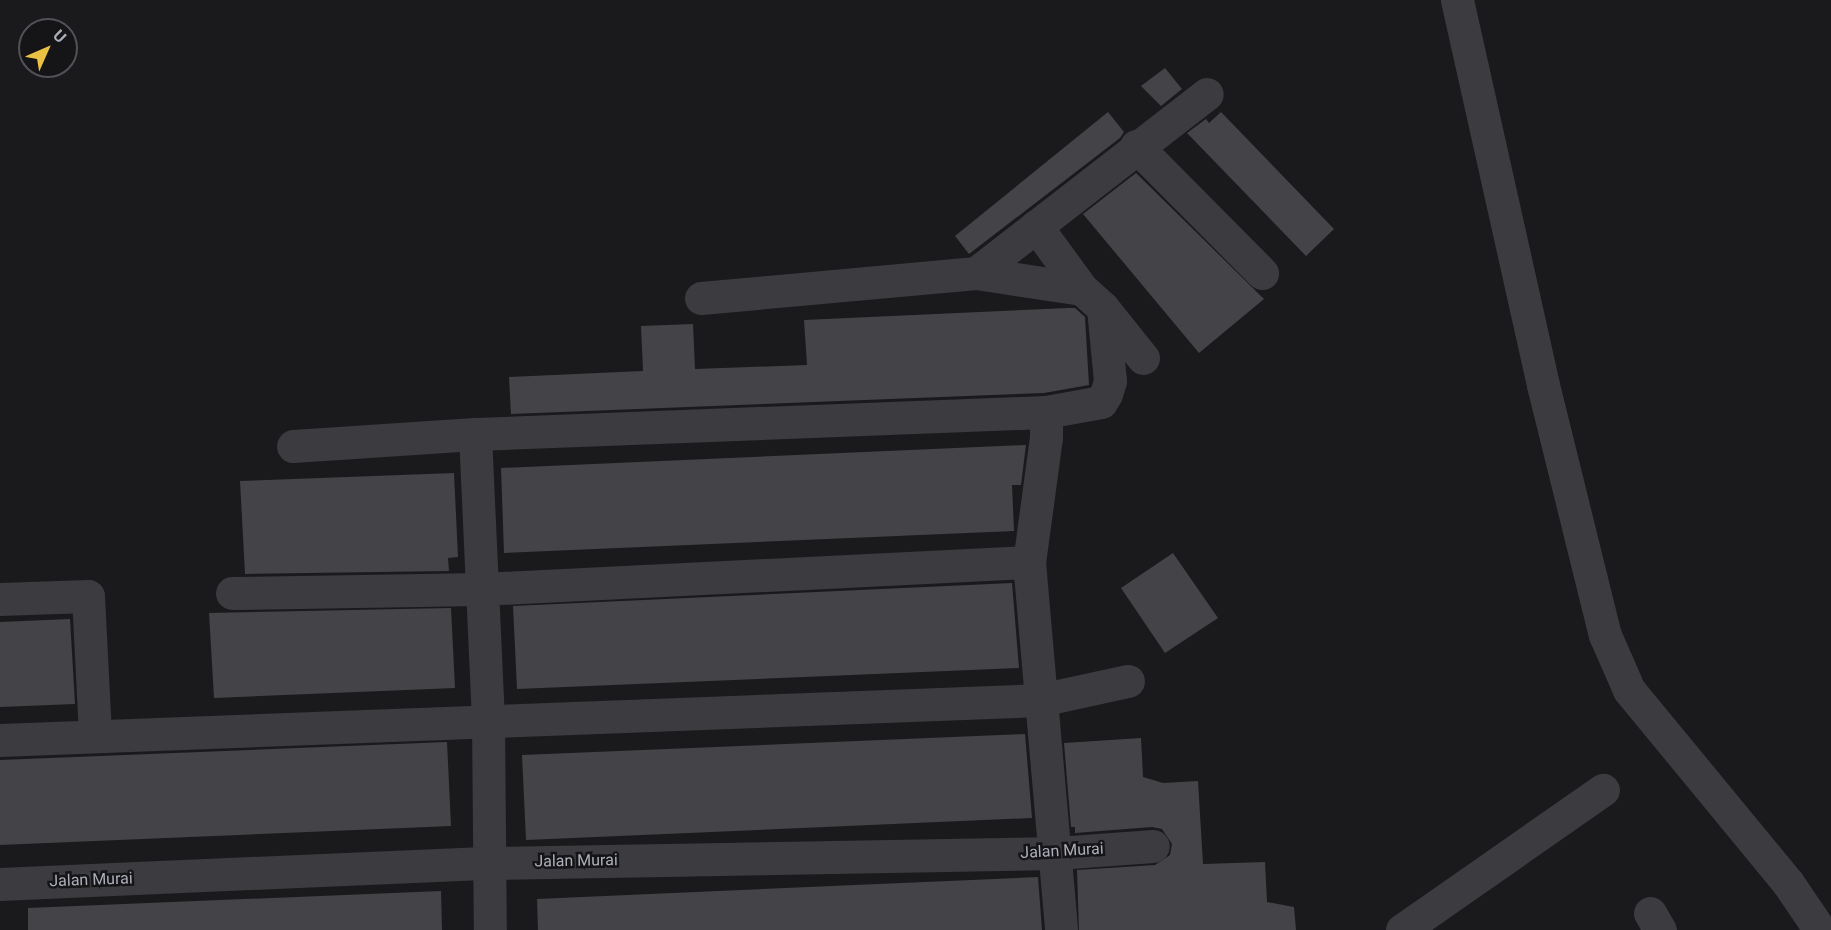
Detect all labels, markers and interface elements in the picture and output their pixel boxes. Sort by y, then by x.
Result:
north arrow [18,18,78,78]
text: U [49,26,70,47]
street label: Jalan Murai [1020,839,1104,863]
street label: Jalan Murai [534,851,618,871]
street label: Jalan Murai [49,869,133,891]

